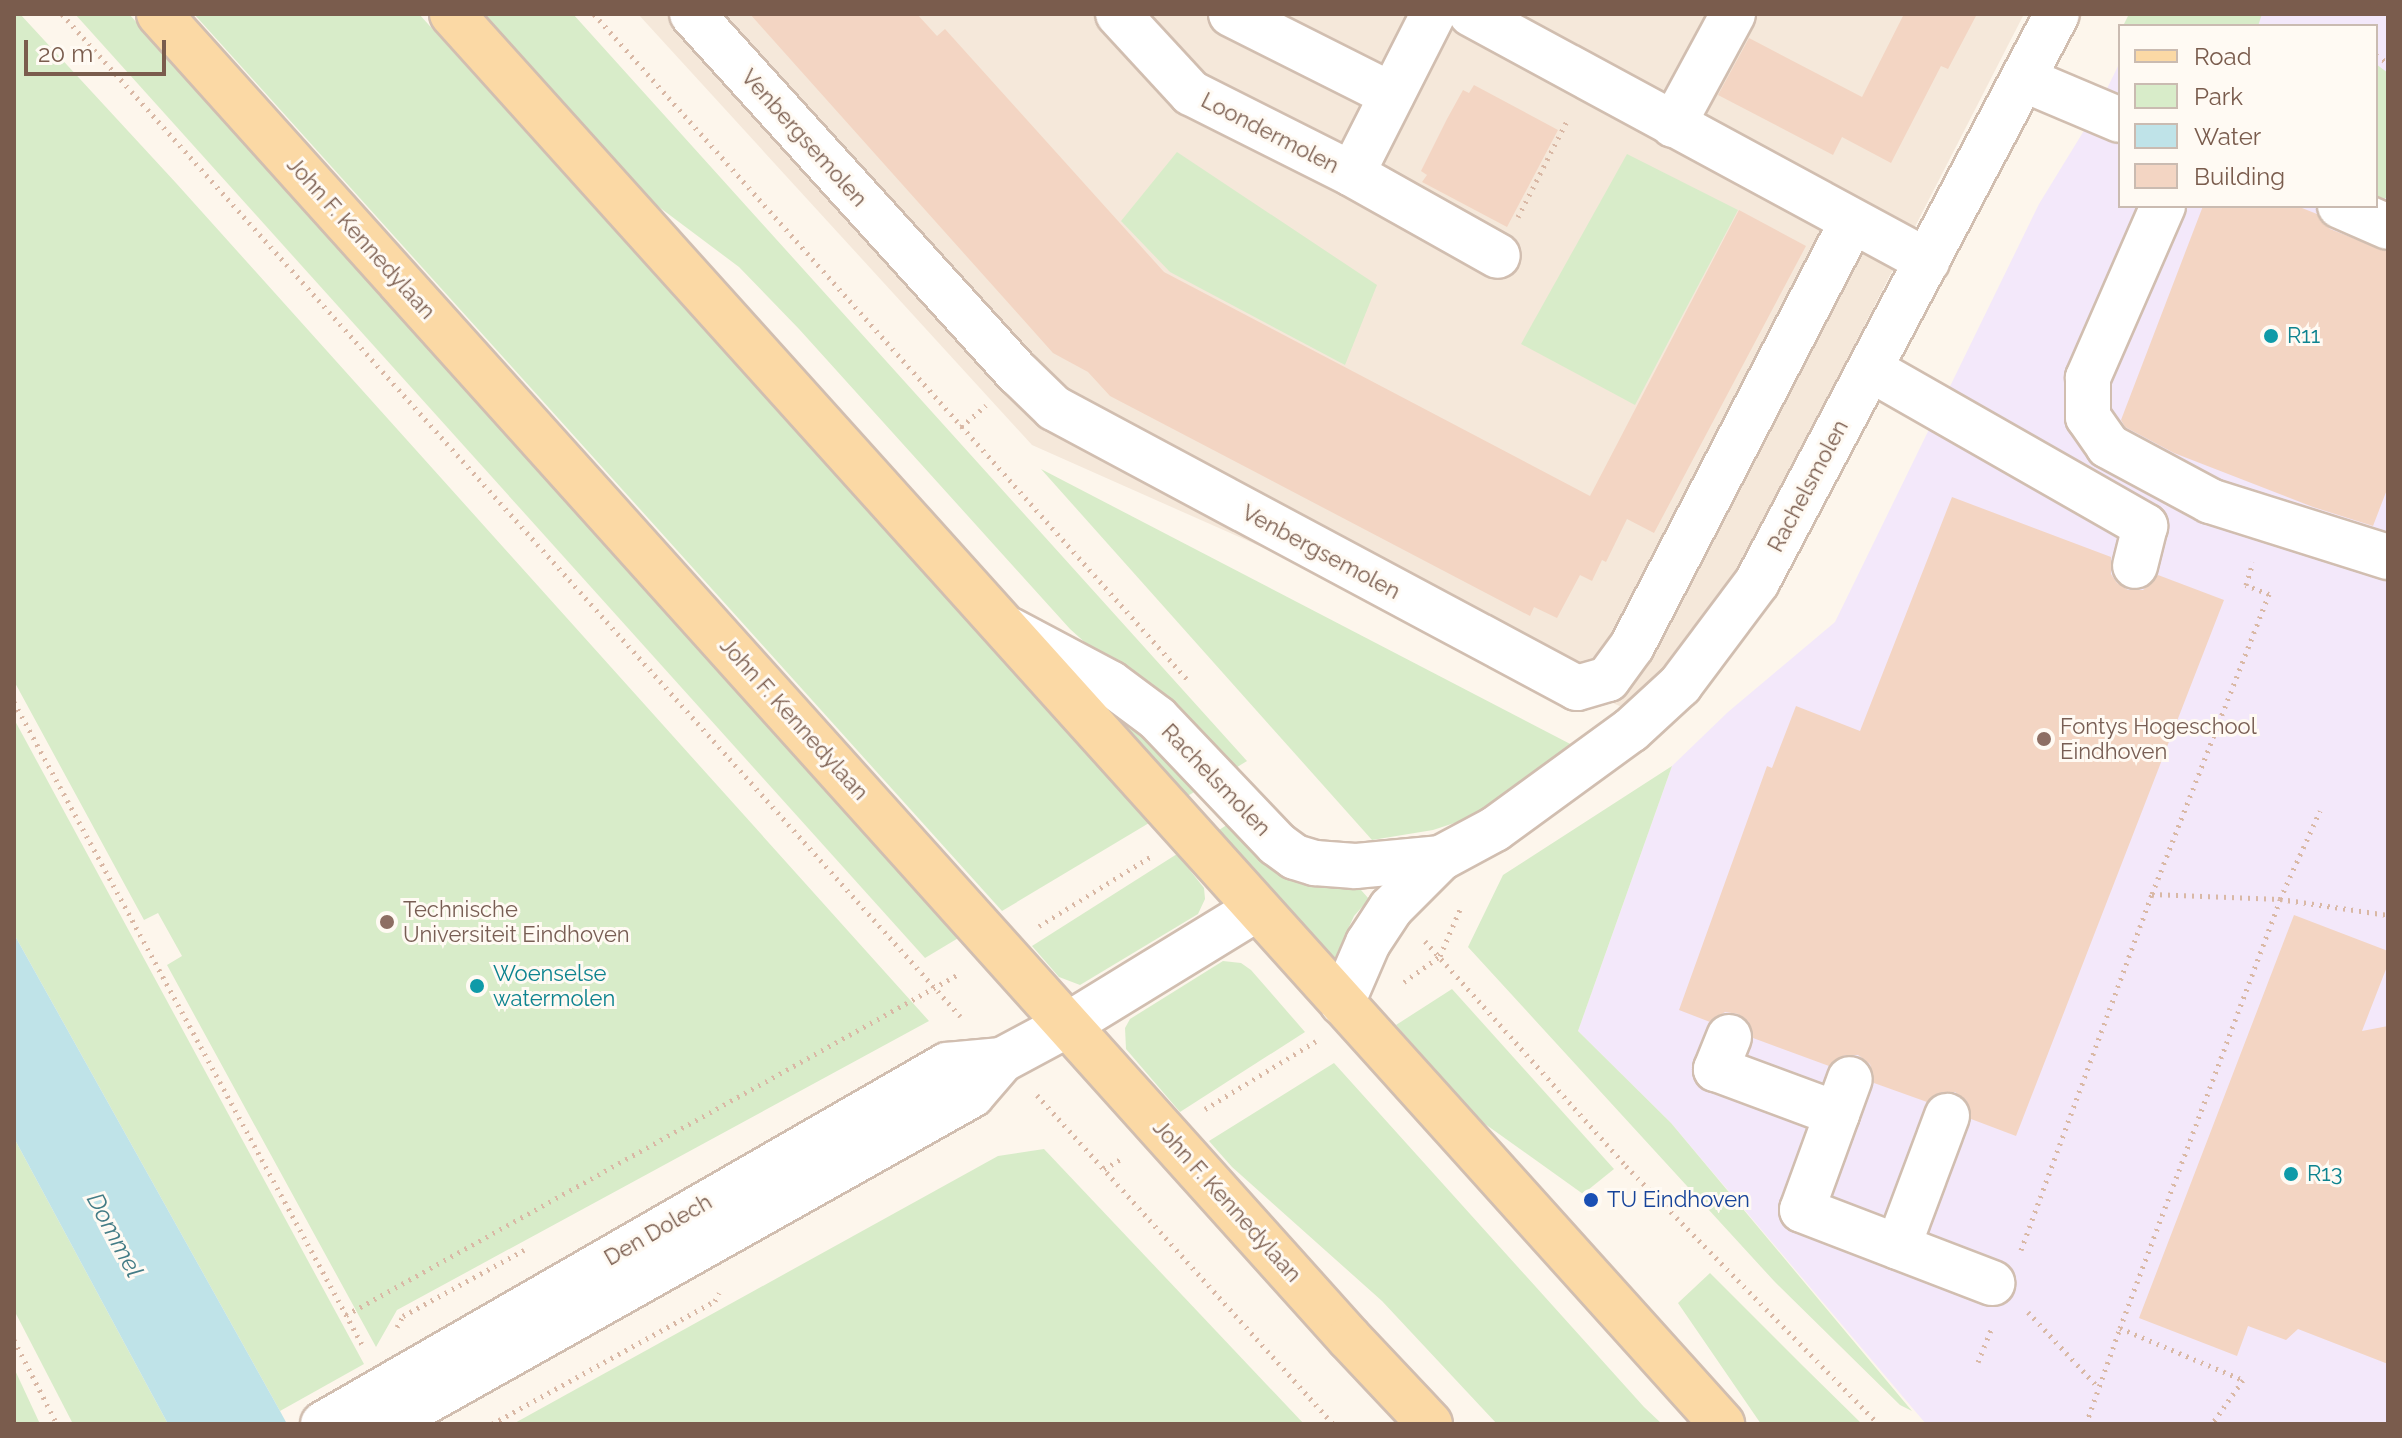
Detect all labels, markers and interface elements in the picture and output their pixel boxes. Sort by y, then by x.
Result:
scale bar [28,24,170,74]
legend [2118,24,2378,208]
text: 20 m [38,39,93,68]
text: Road [2194,42,2252,71]
street label: Venbergsemolen [736,64,872,212]
text: Park [2194,82,2243,111]
street label: Loondermolen [1197,87,1343,179]
text: Water [2194,122,2261,151]
street label: John F. Kennedylaan [281,152,441,324]
text: Building [2194,162,2285,191]
place label: R11 [2287,323,2320,349]
marker: R11 [2262,327,2280,345]
street label: Rachelsmolen [1762,416,1854,556]
street label: Venbergsemolen [1237,499,1405,605]
street label: John F. Kennedylaan [714,633,874,805]
place label: Fontys Hogeschool Eindhoven [2060,713,2257,764]
street label: Rachelsmolen [1156,718,1276,842]
marker: Fontys Hogeschool Eindhoven [2035,730,2053,748]
place label: Technische Universiteit Eindhoven [403,896,630,948]
marker: Technische Universiteit Eindhoven [378,913,396,931]
place label: Woenselse watermolen [493,960,615,1012]
marker: Woenselse watermolen [468,977,486,995]
street label: John F. Kennedylaan [1147,1115,1307,1287]
place label: R13 [2307,1161,2343,1187]
marker: R13 [2282,1165,2300,1183]
place label: TU Eindhoven [1607,1187,1750,1213]
water label: Dommel [81,1188,149,1282]
street label: Den Dolech [600,1189,716,1271]
marker: TU Eindhoven [1582,1191,1600,1209]

